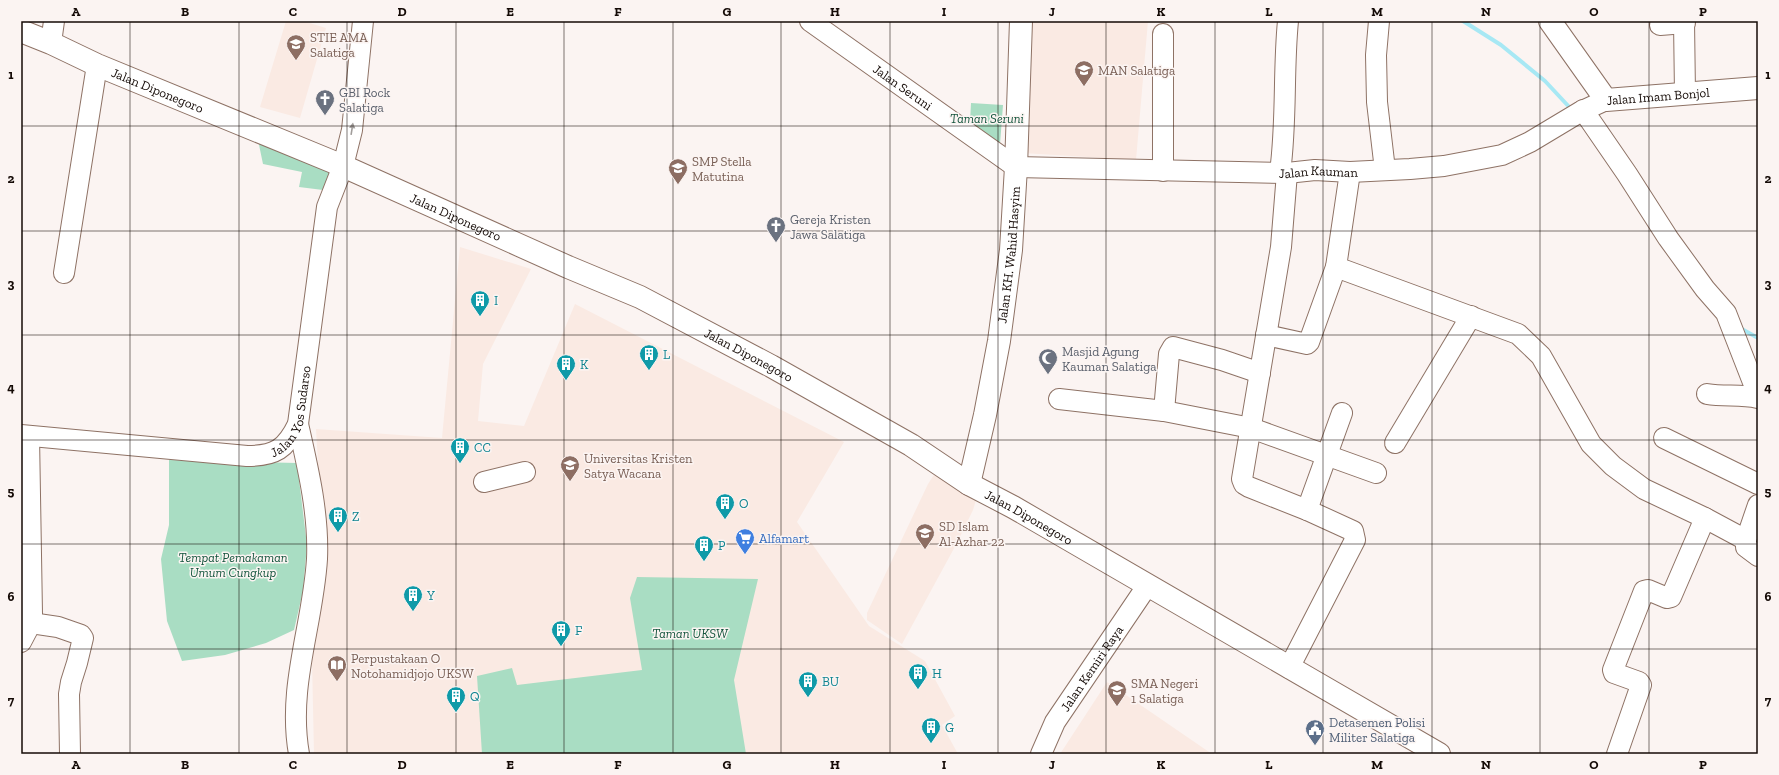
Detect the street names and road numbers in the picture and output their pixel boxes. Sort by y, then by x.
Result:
street label: Jalan Seruni [870,61,935,114]
street label: Jalan Diponegoro [109,65,206,116]
street label: Jalan Imam Bonjol [1606,85,1711,108]
street label: Jalan Kauman [1279,163,1359,181]
street label: Jalan KH. Wahid Hasyim [994,185,1023,324]
street label: Jalan Diponegoro [408,190,504,244]
street label: Jalan Diponegoro [702,325,796,385]
street label: Jalan Yos Sudarso [268,365,314,460]
street label: Jalan Diponegoro [982,487,1076,548]
street label: Jalan Kemiri Raya [1058,622,1127,714]

